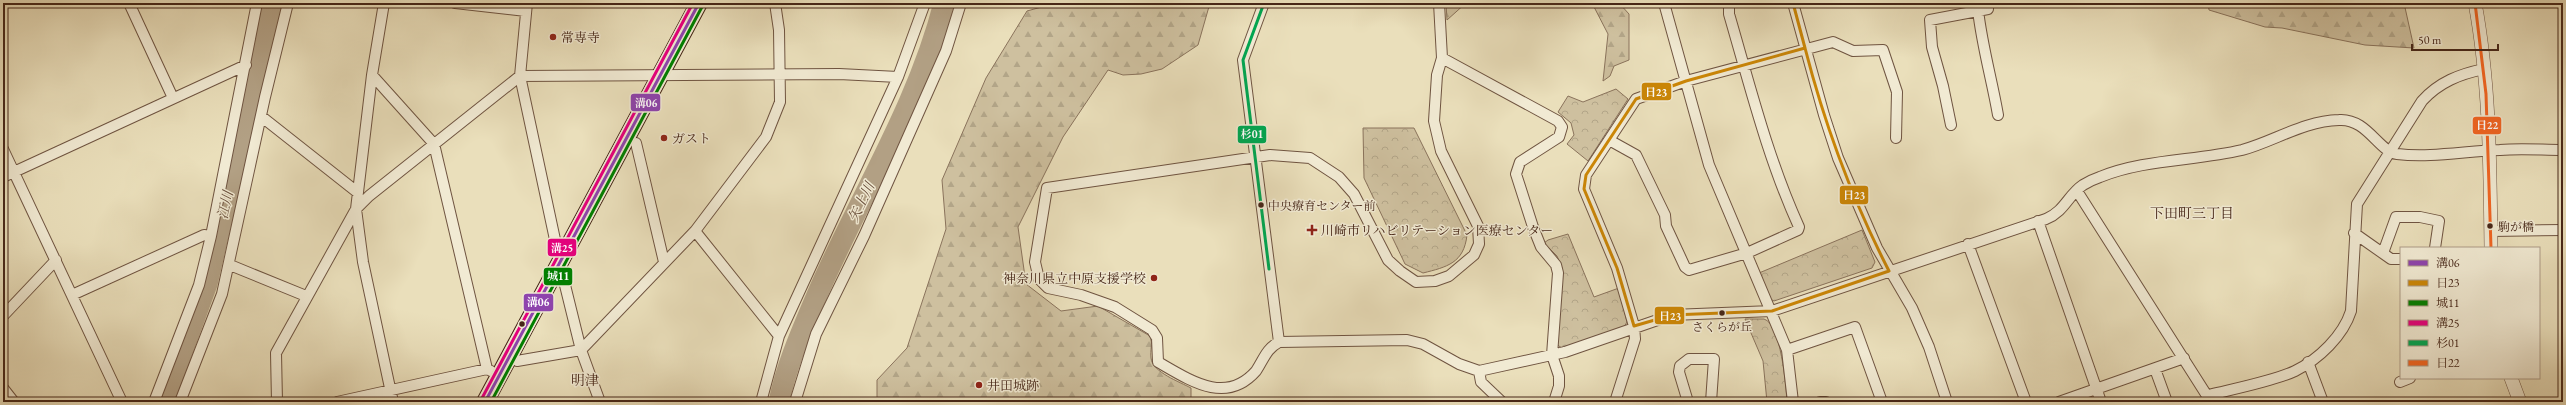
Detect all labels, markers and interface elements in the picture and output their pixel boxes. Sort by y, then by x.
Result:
scale bar [2412,26,2498,52]
place label: 常専寺 [561,29,600,46]
marker: 常専寺 [548,32,558,42]
text: 50 m [2418,32,2442,48]
line badge: 日23 [1641,82,1672,101]
text: 日23 [1645,85,1667,99]
line badge: 溝06 [630,93,661,112]
text: 溝06 [635,96,657,110]
line badge: 日22 [2472,116,2502,135]
text: 日22 [2476,118,2498,132]
line badge: 杉01 [1237,125,1267,144]
text: 杉01 [1241,127,1263,141]
place label: ガスト [672,130,711,147]
marker: ガスト [659,133,669,143]
water label: 矢上川 [844,177,879,225]
line badge: 日23 [1839,185,1869,205]
water label: 江川 [213,187,237,221]
text: 日23 [1843,188,1865,202]
place label: 中央療育センター前 [1268,198,1376,214]
marker: 中央療育センター前 [1256,200,1266,210]
district label: 下田町三丁目 [2150,204,2234,222]
place label: 駒が橋 [2498,219,2534,235]
marker: 駒が橋 [2485,221,2495,231]
place label: 川崎市リハビリテーション医療センター [1321,222,1553,239]
marker: 川崎市リハビリテーション医療センター [1306,224,1318,236]
line badge: 溝25 [547,238,577,257]
text: 溝25 [551,241,573,255]
legend [2400,247,2540,379]
text: 溝06 [2436,255,2460,271]
line badge: 城11 [543,267,573,286]
text: 城11 [547,269,569,283]
place label: 神奈川県立中原支援学校 [1003,270,1146,287]
marker: 神奈川県立中原支援学校 [1149,273,1159,283]
text: 日23 [2436,275,2460,291]
line badge: 溝06 [523,293,554,312]
text: 溝06 [527,295,549,309]
text: 城11 [2436,295,2460,311]
line badge: 日23 [1654,306,1685,325]
marker: さくらが丘 [1717,308,1727,318]
text: 日23 [1659,309,1681,323]
text: 溝25 [2436,315,2460,331]
unlabelled marker [517,319,527,329]
place label: さくらが丘 [1692,319,1752,335]
text: 杉01 [2436,335,2460,351]
text: 日22 [2436,355,2460,371]
district label: 明津 [571,371,599,389]
place label: 井田城跡 [987,377,1039,394]
marker: 井田城跡 [974,380,984,390]

